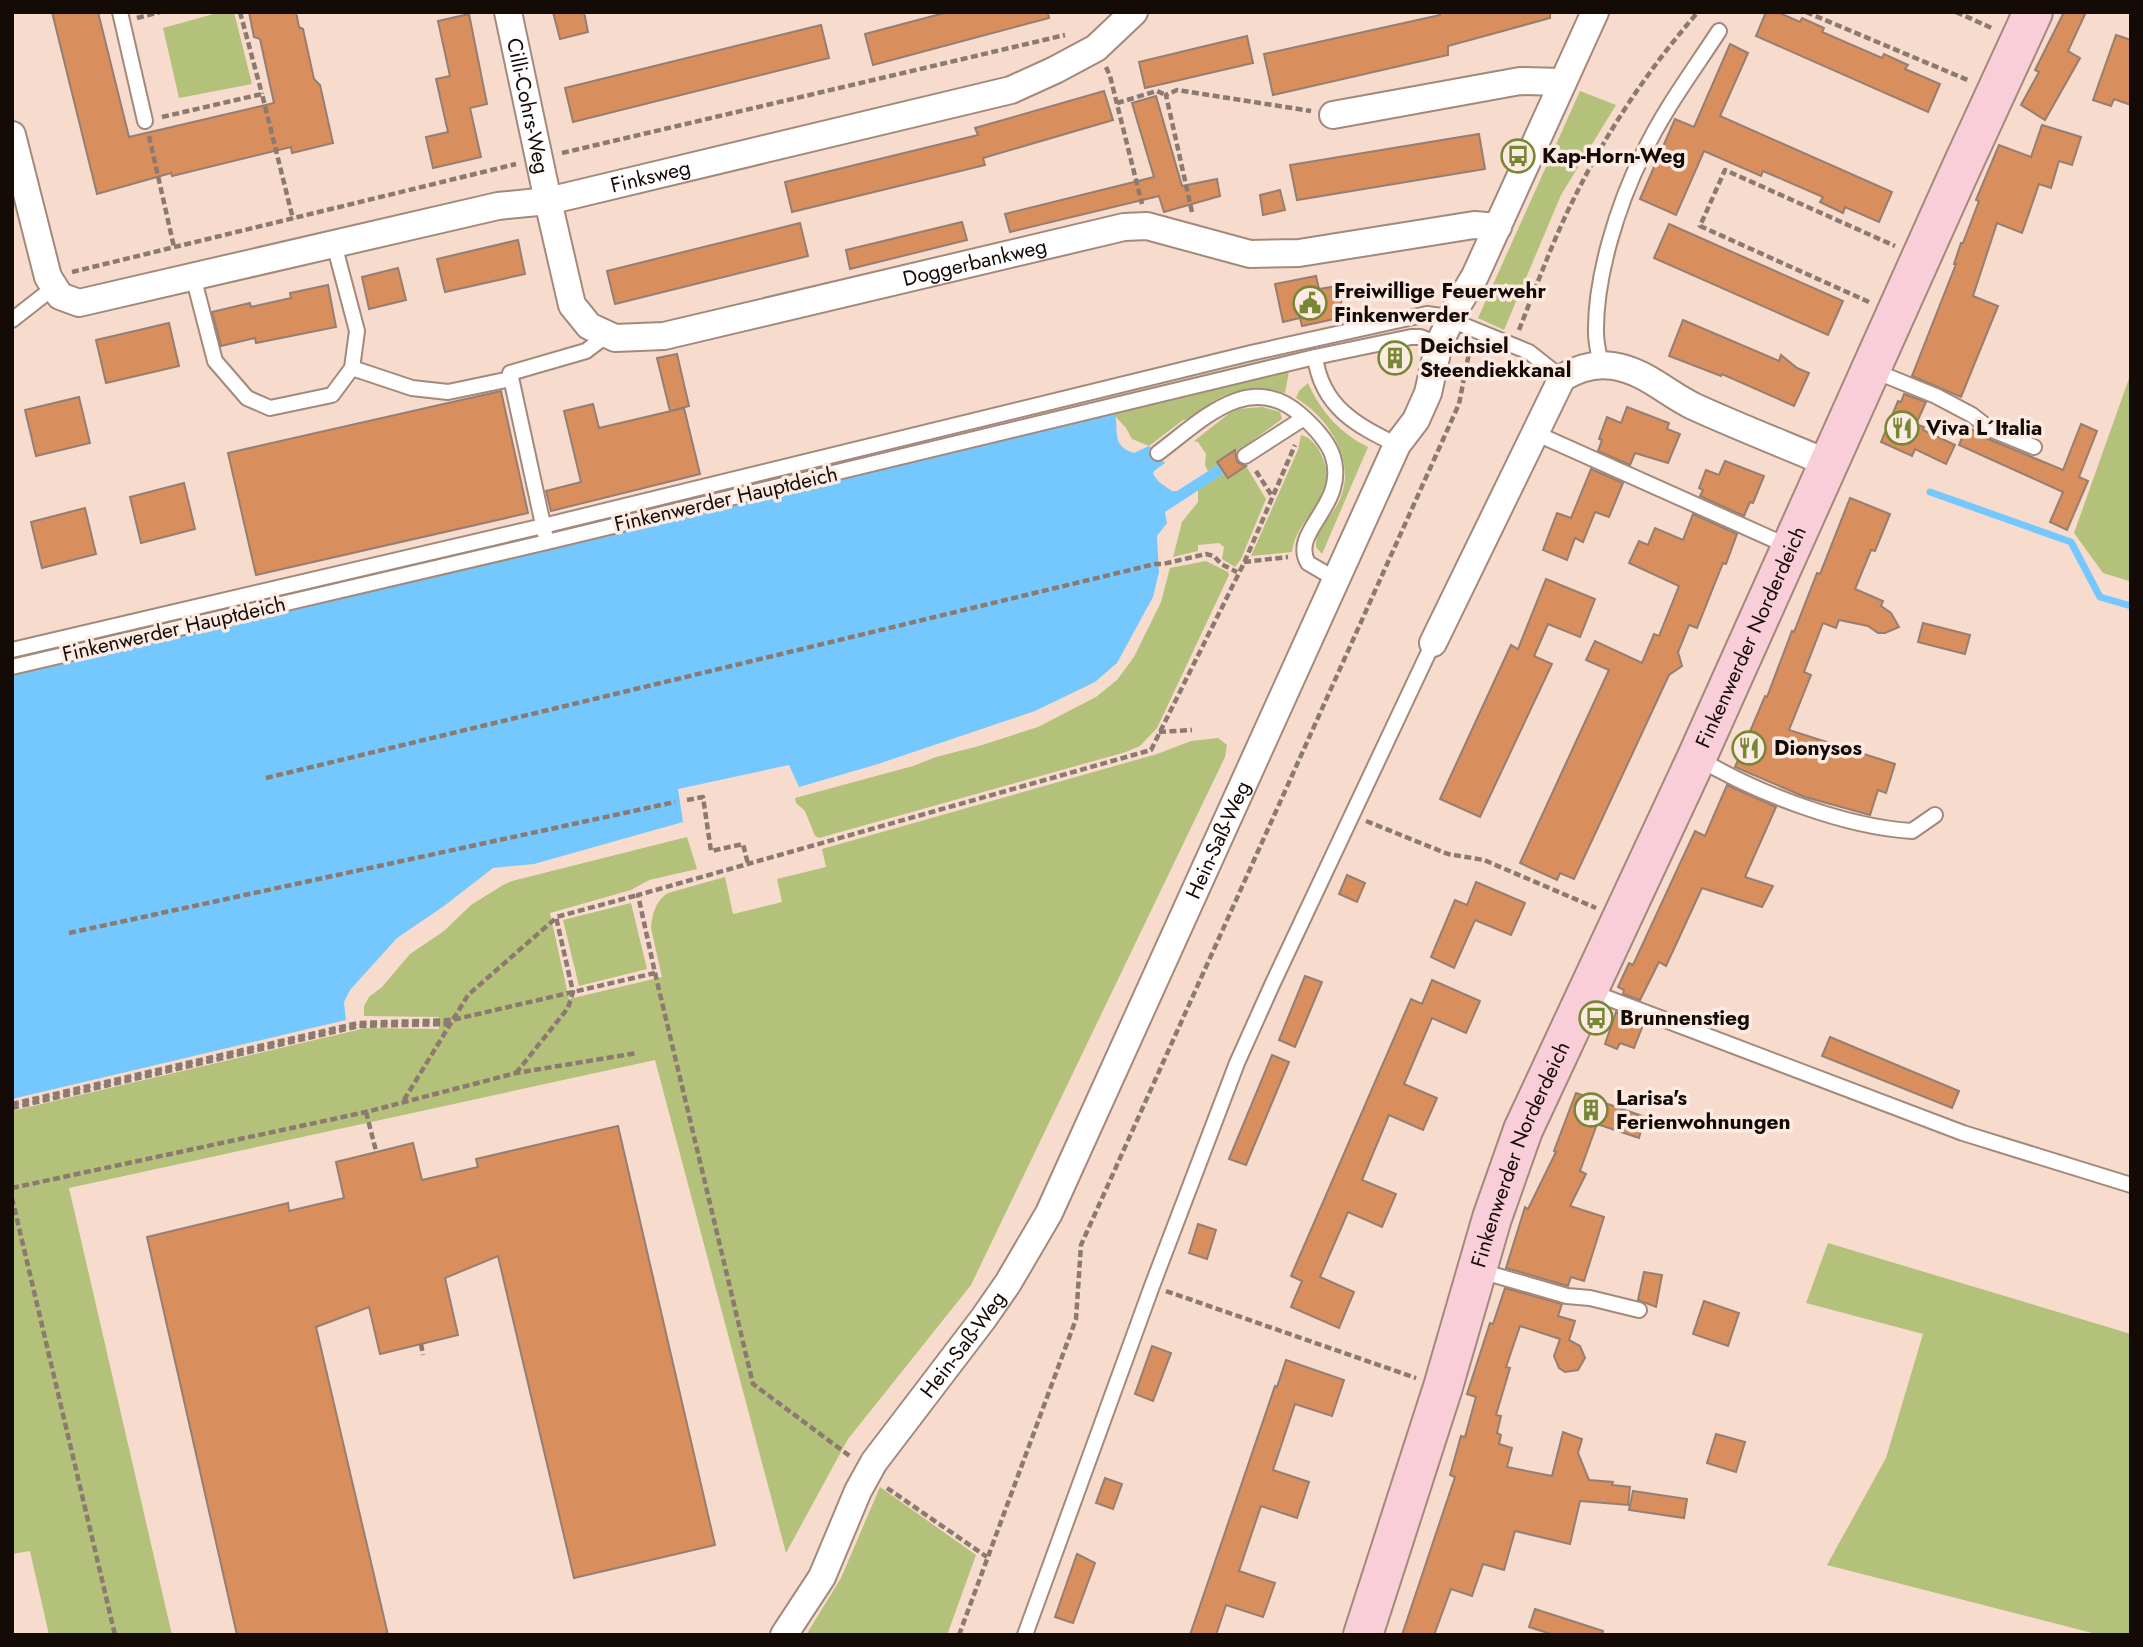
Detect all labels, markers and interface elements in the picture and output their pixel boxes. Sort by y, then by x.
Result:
street label: Cilli-Cohrs-Weg [499,35,557,177]
bus stop icon: Kap-Horn-Weg [1499,137,1537,175]
place label: Kap-Horn-Weg [1542,141,1685,171]
street label: Finksweg [607,152,694,200]
street label: Doggerbankweg [900,231,1050,294]
place label: Freiwillige Feuerwehr Finkenwerder [1334,276,1546,330]
public building icon: Freiwillige Feuerwehr Finkenwerder [1291,284,1329,322]
place label: Deichsiel Steendiekkanal [1420,331,1571,385]
building icon: Deichsiel Steendiekkanal [1376,339,1414,377]
restaurant icon: Viva L´Italia [1883,409,1921,447]
place label: Viva L´Italia [1925,413,2042,443]
street label: Finkenwerder Hauptdeich [611,459,841,539]
street label: Finkenwerder Norderdeich [1688,521,1814,753]
street label: Finkenwerder Hauptdeich [59,589,289,669]
restaurant icon: Dionysos [1730,729,1768,767]
place label: Dionysos [1774,733,1862,763]
street label: Hein-Saß-Weg [1178,776,1258,904]
bus stop icon: Brunnenstieg [1577,999,1615,1037]
place label: Brunnenstieg [1620,1003,1750,1033]
street label: Finkenwerder Norderdeich [1463,1036,1577,1271]
place label: Larisa's Ferienwohnungen [1616,1083,1791,1137]
building icon: Larisa's Ferienwohnungen [1572,1091,1610,1129]
street label: Hein-Saß-Weg [913,1285,1013,1404]

